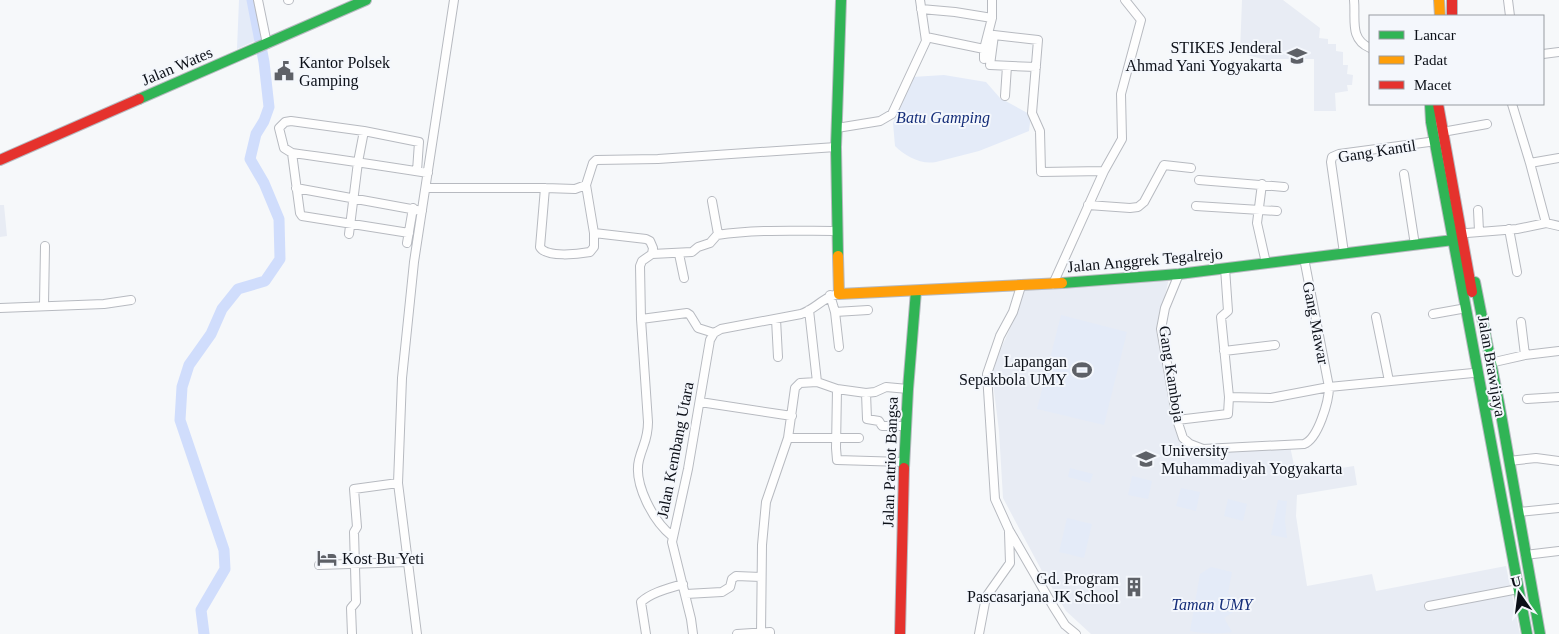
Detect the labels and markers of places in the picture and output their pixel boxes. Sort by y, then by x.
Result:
place label: STIKES Jenderal Ahmad Yani Yogyakarta [1126,39,1283,75]
school or university icon: STIKES Jenderal Ahmad Yani Yogyakarta [1286,45,1308,67]
place label: Kantor Polsek Gamping [299,54,390,90]
public building icon: Kantor Polsek Gamping [273,60,295,82]
place label: Lapangan Sepakbola UMY [959,353,1067,389]
sports icon: Lapangan Sepakbola UMY [1071,359,1093,381]
place label: University Muhammadiyah Yogyakarta [1161,442,1342,478]
school or university icon: University Muhammadiyah Yogyakarta [1135,448,1157,470]
hotel icon: Kost Bu Yeti [316,547,338,569]
place label: Kost Bu Yeti [342,550,425,567]
place label: Gd. Program Pascasarjana JK School [967,570,1120,606]
building icon: Gd. Program Pascasarjana JK School [1123,576,1145,598]

